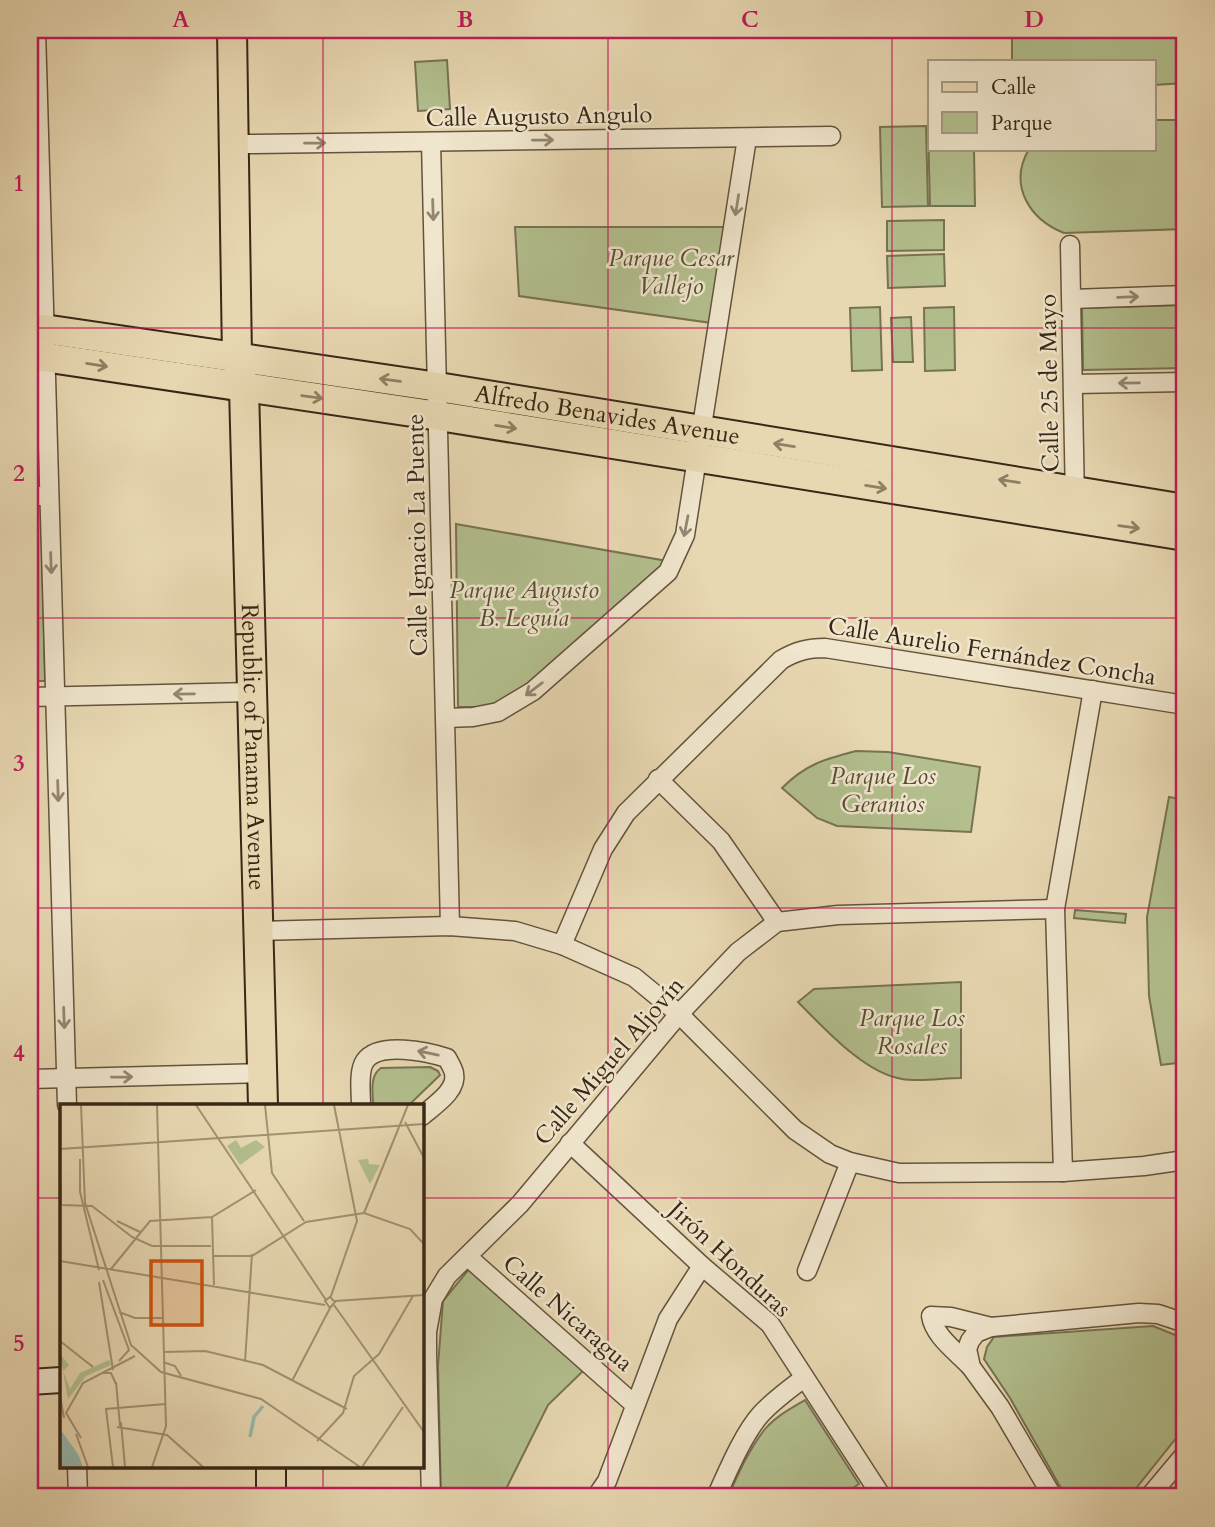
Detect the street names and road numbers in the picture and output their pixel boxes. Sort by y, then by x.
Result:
street label: Calle Augusto Angulo [425,98,653,135]
street label: Calle 25 de Mayo [1031,294,1068,472]
street label: Alfredo Benavides Avenue [472,377,742,453]
street label: Calle Ignacio La Puente [399,413,436,657]
street label: Republic of Panama Avenue [233,603,273,891]
street label: Calle Aurelio Fernández Concha [826,609,1159,694]
street label: Calle Miguel Aljovín [527,970,692,1153]
street label: Jirón Honduras [659,1192,798,1325]
street label: Calle Nicaragua [495,1247,640,1380]

